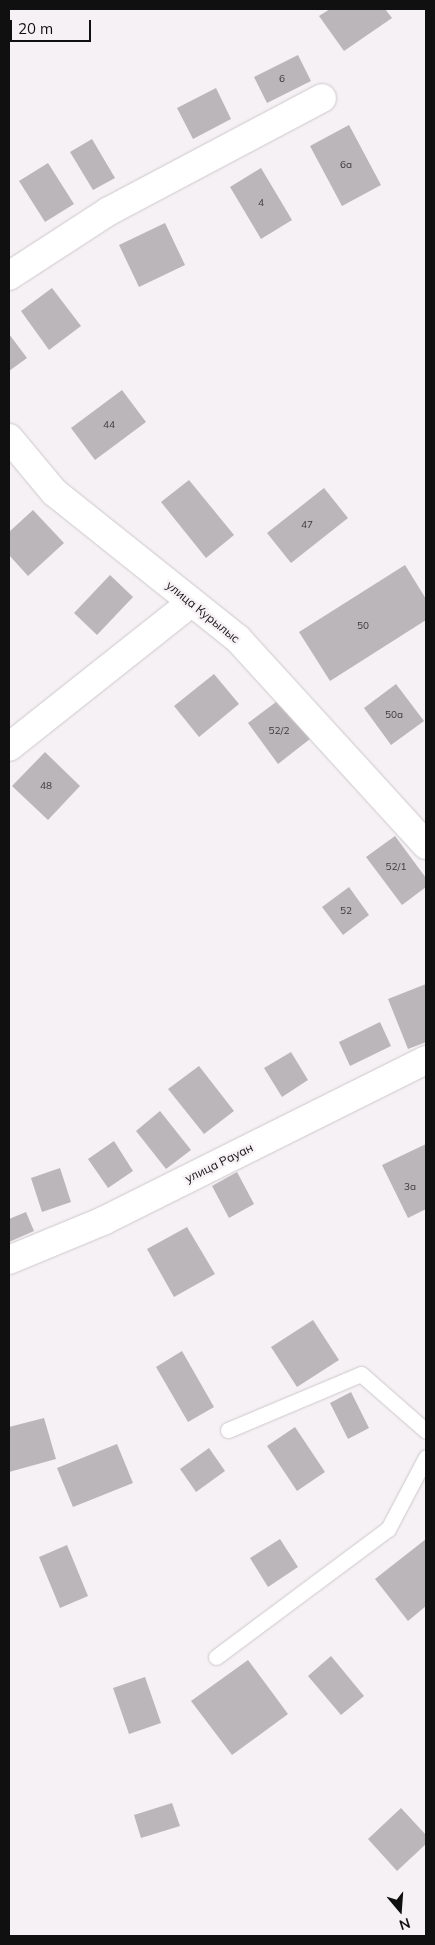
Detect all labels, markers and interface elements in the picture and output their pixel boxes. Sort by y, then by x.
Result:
scale bar [12,10,94,42]
text: 20 m [18,19,53,38]
house number: 6 [279,73,285,85]
house number: 6а [340,159,352,171]
house number: 4 [258,197,264,209]
house number: 44 [103,419,115,431]
house number: 47 [301,519,313,531]
street label: улица Курылыс [163,578,243,646]
house number: 50 [357,620,369,632]
house number: 50а [385,709,403,721]
house number: 52/2 [269,725,289,737]
house number: 48 [40,780,52,792]
house number: 52/1 [386,861,406,873]
house number: 52 [340,905,352,917]
street label: улица Рауан [183,1140,255,1186]
house number: 3а [404,1181,416,1193]
north arrow [375,1885,425,1935]
text: N [397,1914,412,1934]

